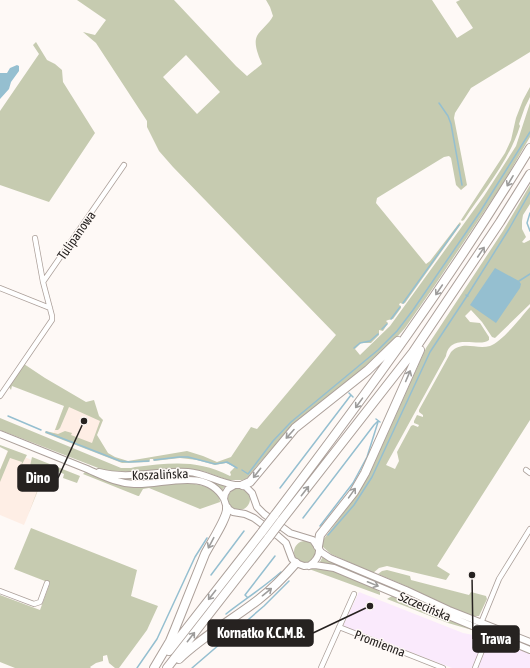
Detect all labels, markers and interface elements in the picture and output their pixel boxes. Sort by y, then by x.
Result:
one-way arrow [506,175,514,187]
street label: Tulipanowa [54,208,99,263]
one-way arrow [477,247,485,258]
one-way arrow [435,284,443,295]
one-way arrow [405,371,412,383]
one-way arrow [355,398,363,409]
one-way arrow [285,429,294,439]
callout: Dino [18,465,58,491]
street label: Koszalińska [131,466,189,483]
one-way arrow [253,467,261,478]
text: Dino [26,470,51,486]
one-way arrow [301,485,309,496]
one-way arrow [348,488,356,499]
one-way arrow [206,537,214,549]
one-way arrow [366,581,378,589]
one-way arrow [261,588,272,597]
street label: Szczecińska [396,589,453,624]
one-way arrow [208,590,217,601]
callout: Kornatko K.C.M.B. [208,620,313,646]
text: Kornatko K.C.M.B. [217,625,306,641]
callout: Trawa [473,626,519,652]
street label: Promienna [352,627,407,660]
text: Trawa [481,631,512,647]
one-way arrow [186,632,195,643]

